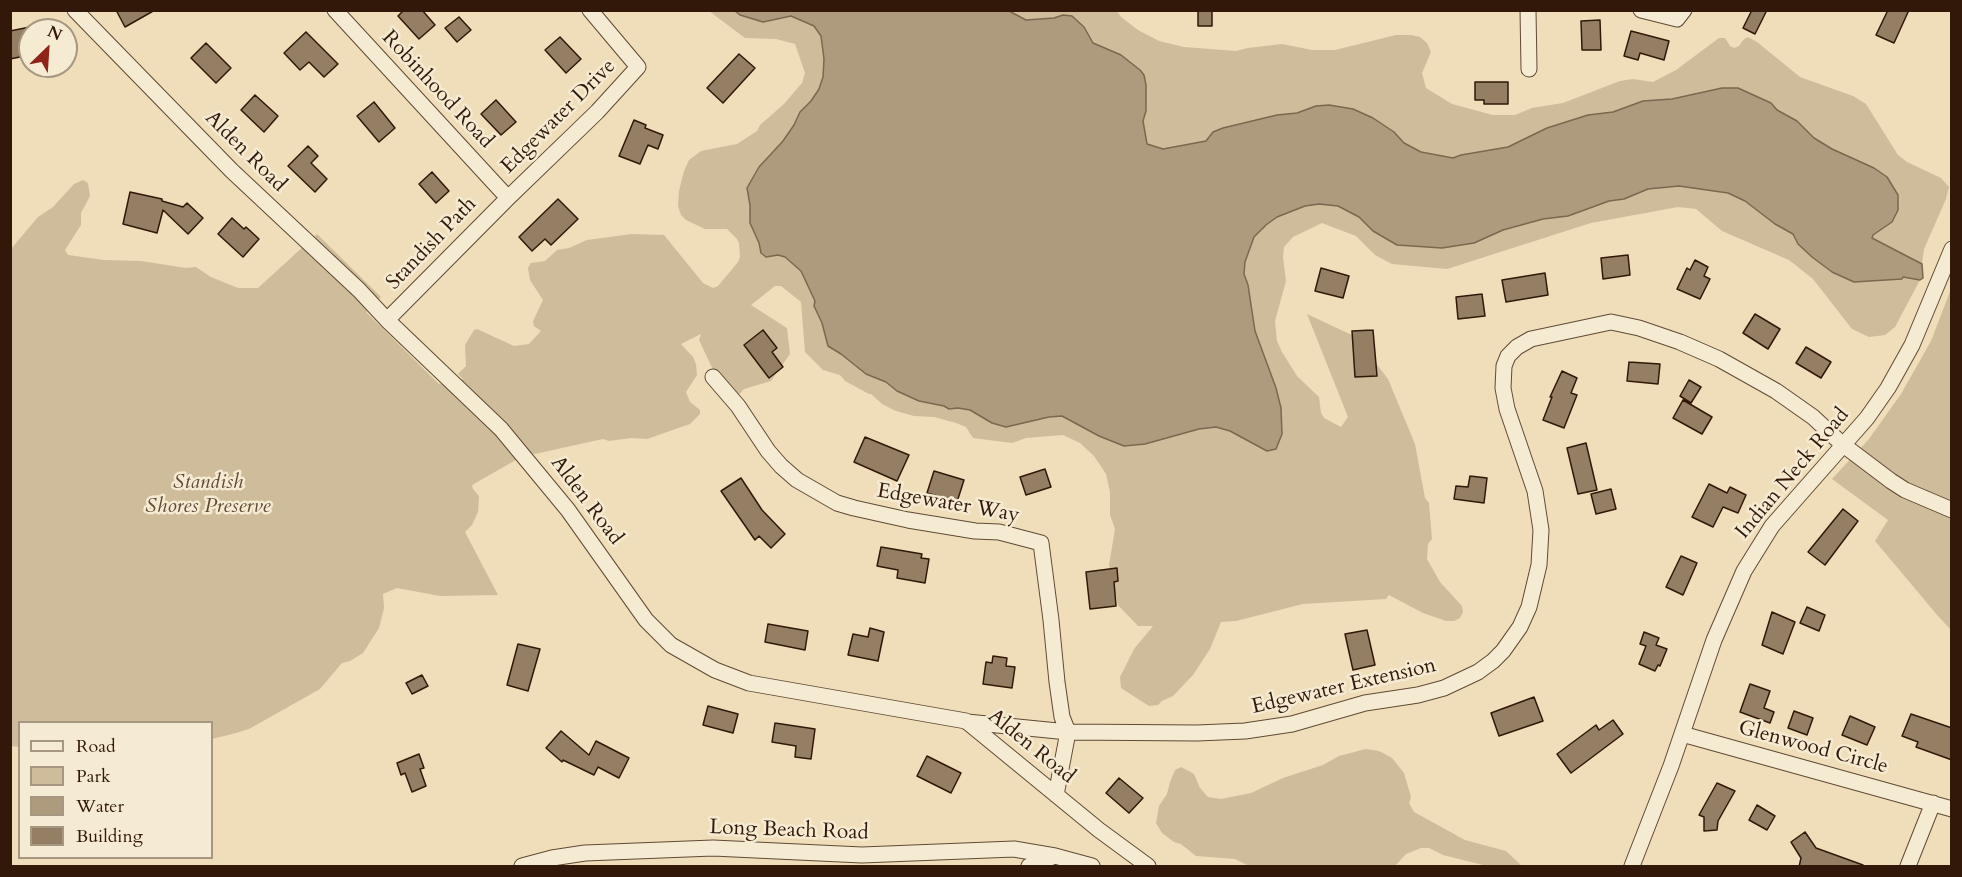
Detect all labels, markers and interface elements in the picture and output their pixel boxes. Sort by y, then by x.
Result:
north arrow [18,18,78,78]
text: N [44,21,66,46]
street label: Robinhood Road [376,26,498,154]
street label: Edgewater Drive [496,54,622,180]
street label: Alden Road [199,106,291,198]
street label: Standish Path [382,192,482,296]
street label: Indian Neck Road [1731,404,1855,544]
street label: Alden Road [544,452,628,550]
park label: Standish Shores Preserve [145,470,271,520]
street label: Edgewater Way [875,479,1021,529]
street label: Edgewater Extension [1249,654,1439,720]
street label: Alden Road [982,704,1080,790]
street label: Glenwood Circle [1735,716,1891,780]
legend [18,721,213,859]
text: Road [76,734,116,759]
text: Park [76,764,111,789]
text: Water [76,794,124,819]
street label: Long Beach Road [709,816,869,846]
text: Building [76,824,143,849]

